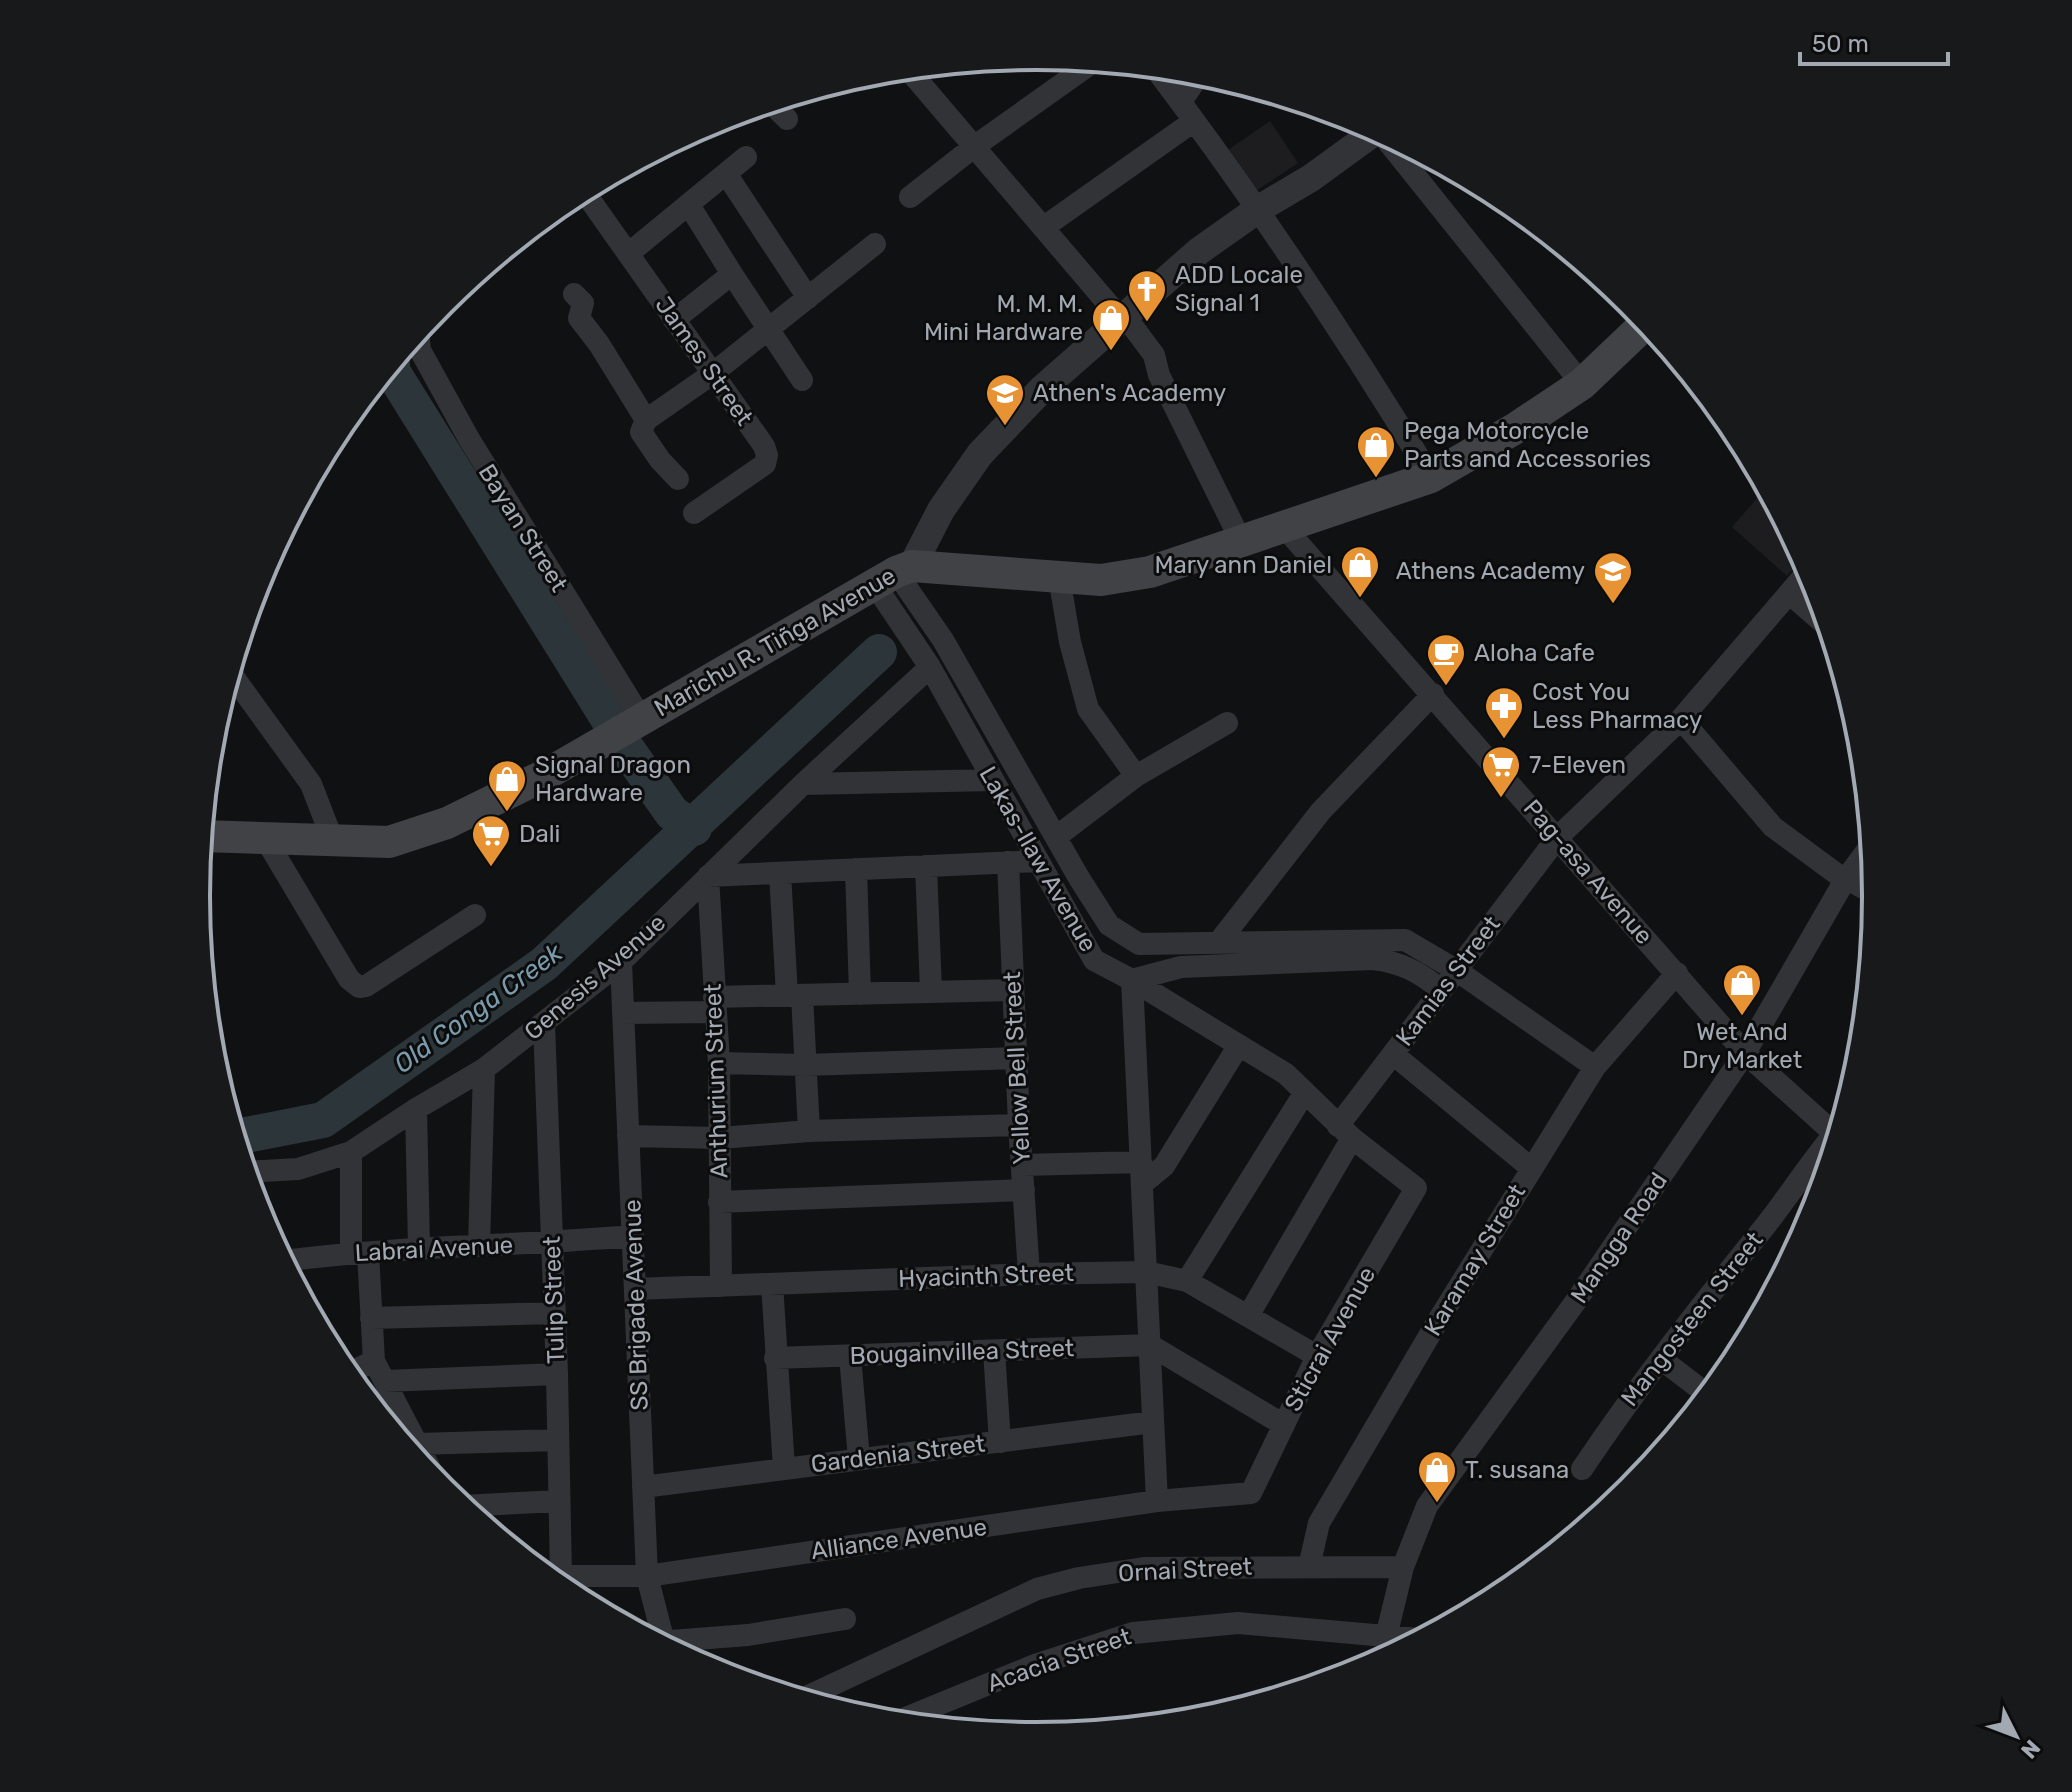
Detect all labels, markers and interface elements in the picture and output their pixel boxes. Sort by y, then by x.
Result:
scale bar [1800,16,1948,66]
text: 50 m [1812,30,1869,58]
place label: ADD Locale Signal 1 [1175,261,1303,317]
church icon: ADD Locale Signal 1 [1126,268,1168,323]
place label: M. M. M. Mini Hardware [924,290,1083,346]
street label: James Street [649,291,759,431]
shop icon: M. M. M. Mini Hardware [1090,297,1132,352]
school or university icon: Athen's Academy [984,372,1026,427]
place label: Athen's Academy [1033,379,1226,407]
place label: Pega Motorcycle Parts and Accessories [1404,417,1651,473]
shop icon: Pega Motorcycle Parts and Accessories [1355,424,1397,479]
street label: Bayan Street [473,459,573,597]
shop icon: Mary ann Daniel [1339,544,1381,599]
school or university icon: Athens Academy [1592,550,1634,605]
place label: Mary ann Daniel [1154,551,1332,579]
place label: Athens Academy [1396,557,1585,585]
street label: Marichu R. Tiñga Avenue [650,561,900,723]
cafe icon: Aloha Cafe [1425,632,1467,687]
place label: Aloha Cafe [1474,639,1595,667]
place label: Cost You Less Pharmacy [1532,678,1702,734]
pharmacy icon: Cost You Less Pharmacy [1483,685,1525,740]
supermarket icon: 7-Eleven [1480,744,1522,799]
place label: Signal Dragon Hardware [535,751,691,807]
place label: 7-Eleven [1529,751,1626,779]
shop icon: Signal Dragon Hardware [486,758,528,813]
street label: Lakas-Ilaw Avenue [974,761,1102,957]
street label: Pag-asa Avenue [1518,794,1658,950]
supermarket icon: Dali [470,813,512,868]
place label: Dali [519,820,560,848]
street label: Genesis Avenue [519,908,671,1046]
street label: Kamias Street [1390,911,1506,1051]
water label: Old Conga Creek [388,937,569,1080]
shop icon: Wet And Dry Market [1721,962,1763,1017]
street label: Yellow Bell Street [998,971,1036,1165]
street label: Anthurium Street [699,983,733,1179]
place label: Wet And Dry Market [1682,1018,1802,1074]
street label: Mangga Road [1565,1167,1673,1309]
street label: Karamay Street [1419,1179,1531,1341]
street label: SS Brigade Avenue [618,1199,654,1411]
street label: Mangosteen Street [1615,1226,1769,1412]
street label: Labrai Avenue [354,1231,514,1267]
street label: Tulip Street [538,1236,570,1364]
street label: Hyacinth Street [898,1259,1074,1293]
street label: Sticrai Avenue [1279,1262,1381,1416]
street label: Bougainvillea Street [849,1334,1075,1370]
street label: Gardenia Street [809,1429,987,1479]
shop icon: T. susana [1416,1449,1458,1504]
place label: T. susana [1465,1456,1569,1484]
street label: Alliance Avenue [809,1513,989,1565]
street label: Ornai Street [1117,1553,1253,1587]
street label: Acacia Street [984,1622,1134,1698]
north arrow [1976,1696,2056,1776]
text: N [2015,1734,2046,1764]

